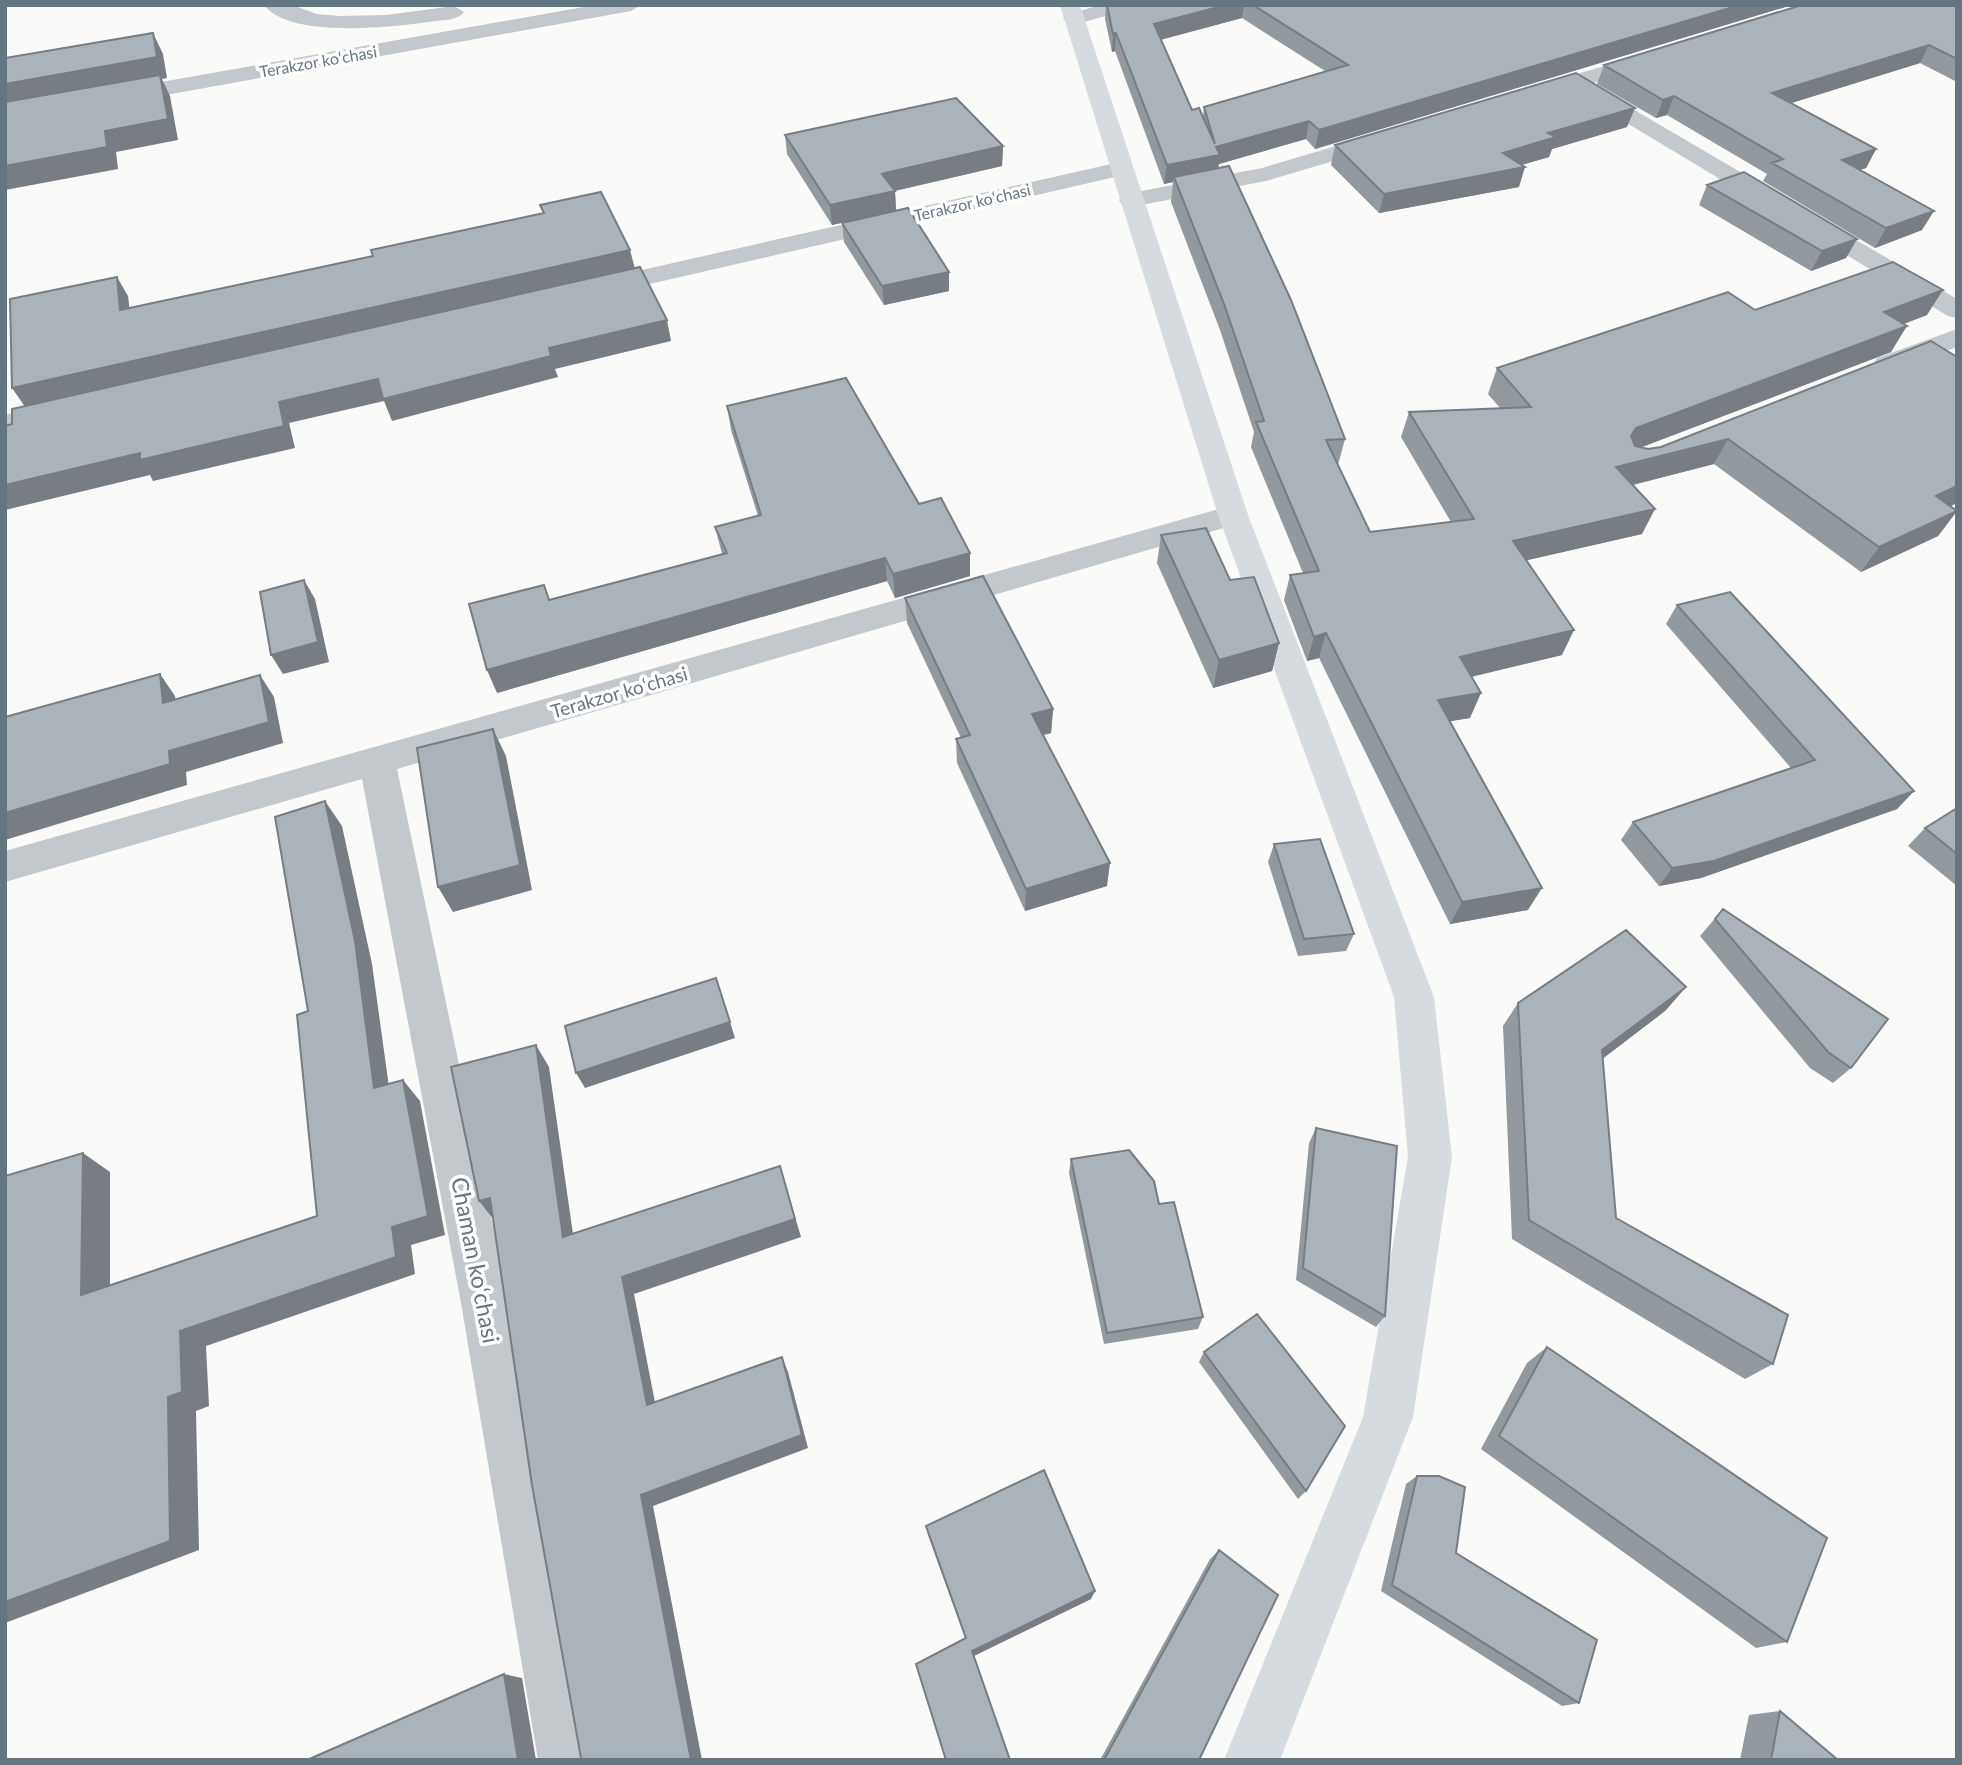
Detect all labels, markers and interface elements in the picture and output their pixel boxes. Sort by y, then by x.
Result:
street label: Terakzor koʻchasi [258,41,378,81]
street label: Terakzor koʻchasi [912,179,1032,225]
street label: Terakzor koʻchasi [548,661,690,723]
street label: Chaman koʻchasi [446,1175,506,1345]

